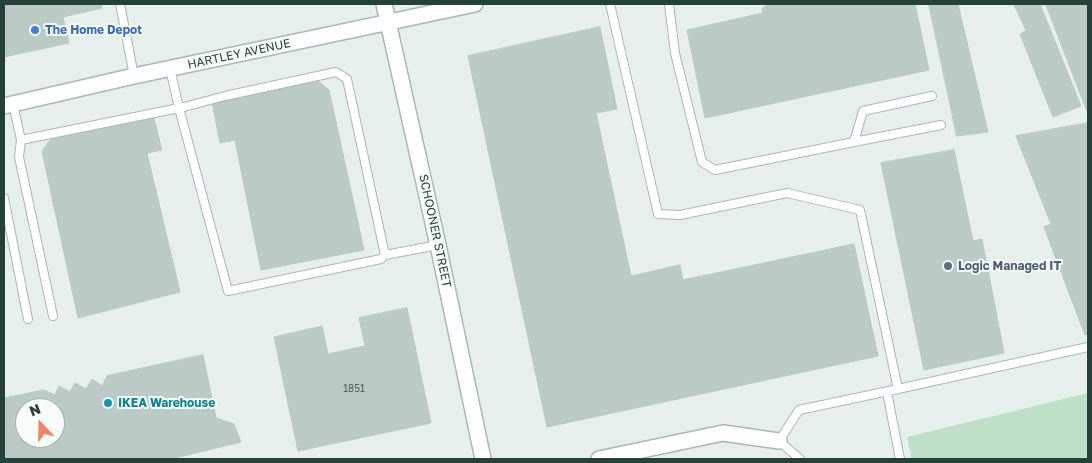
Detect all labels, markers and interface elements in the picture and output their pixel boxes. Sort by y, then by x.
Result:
place label: The Home Depot [45,23,142,37]
marker: The Home Depot [29,24,41,36]
street label: HARTLEY AVENUE [186,36,292,72]
street label: SCHOONER STREET [416,173,454,289]
place label: Logic Managed IT [958,259,1061,273]
marker: Logic Managed IT [942,260,954,272]
house number: 1851 [343,383,365,395]
place label: IKEA Warehouse [118,396,215,410]
marker: IKEA Warehouse [102,397,114,409]
north arrow [15,398,65,448]
text: N [27,400,43,419]

